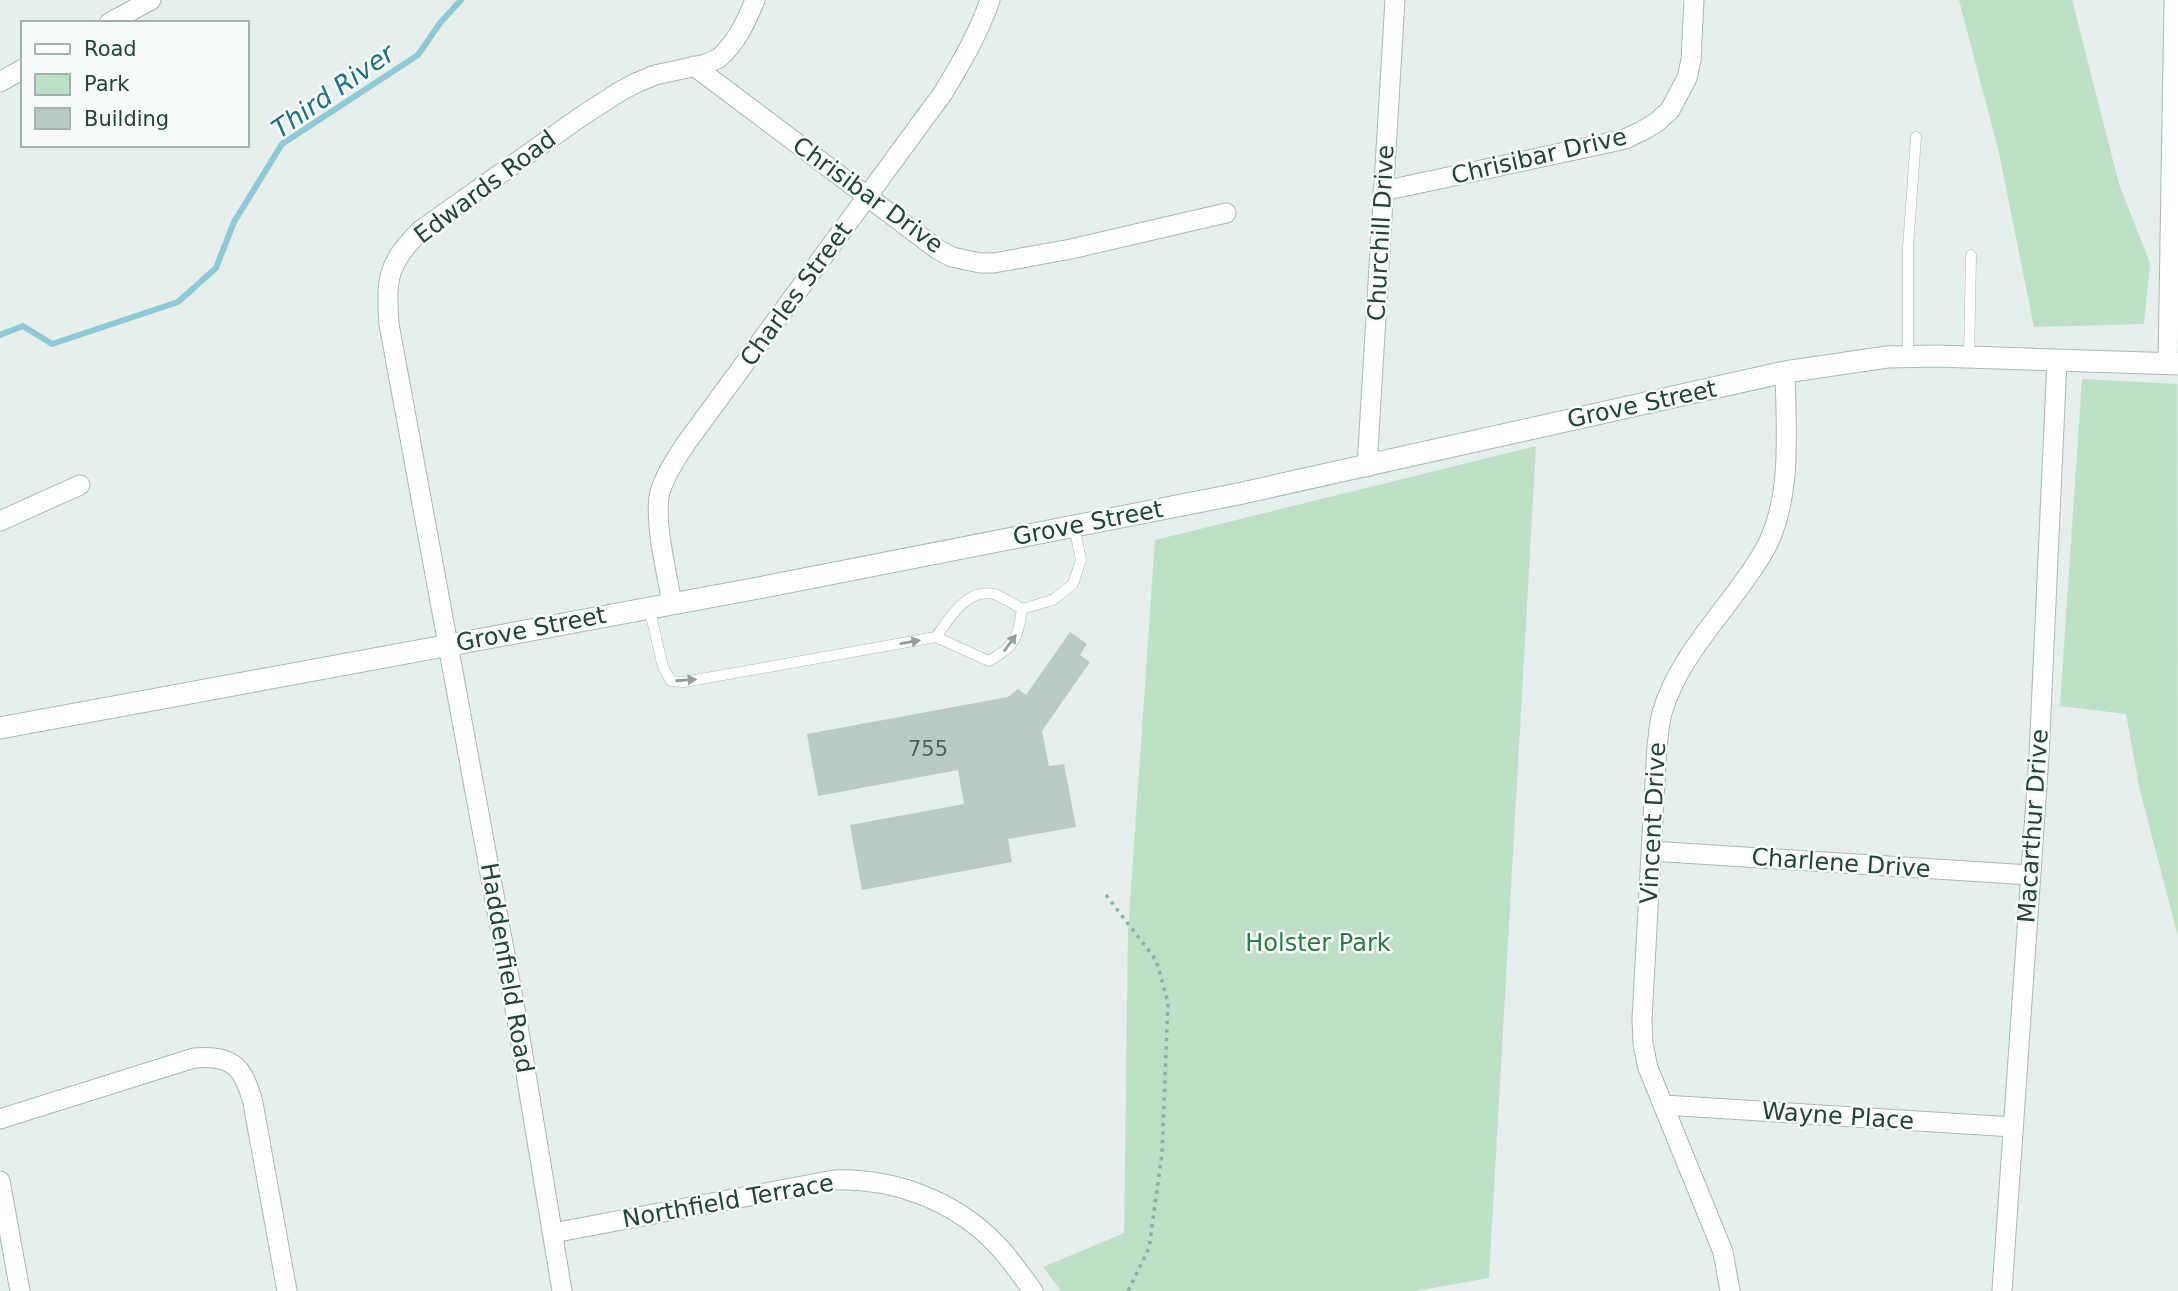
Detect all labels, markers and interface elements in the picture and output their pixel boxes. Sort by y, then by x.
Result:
legend [21,21,248,147]
text: Road [84,37,137,61]
water label: Third River [266,37,402,144]
text: Park [84,72,130,96]
text: Building [84,107,169,131]
street label: Chrisibar Drive [1449,122,1629,190]
street label: Edwards Road [409,125,561,249]
street label: Chrisibar Drive [787,131,949,259]
street label: Churchill Drive [1362,144,1400,322]
street label: Charles Street [734,217,858,371]
street label: Grove Street [1565,374,1719,434]
street label: Grove Street [1011,495,1165,551]
street label: Grove Street [454,601,608,657]
one-way arrow [1003,635,1018,653]
one-way arrow [899,636,921,647]
one-way arrow [675,674,697,685]
street label: Macarthur Drive [2012,728,2054,924]
house number: 755 [908,737,948,761]
street label: Vincent Drive [1635,741,1671,905]
street label: Charlene Drive [1750,843,1932,883]
street label: Haddenfield Road [475,861,539,1075]
park label: Holster Park [1245,929,1391,957]
street label: Wayne Place [1761,1097,1915,1135]
street label: Northfield Terrace [620,1169,836,1233]

